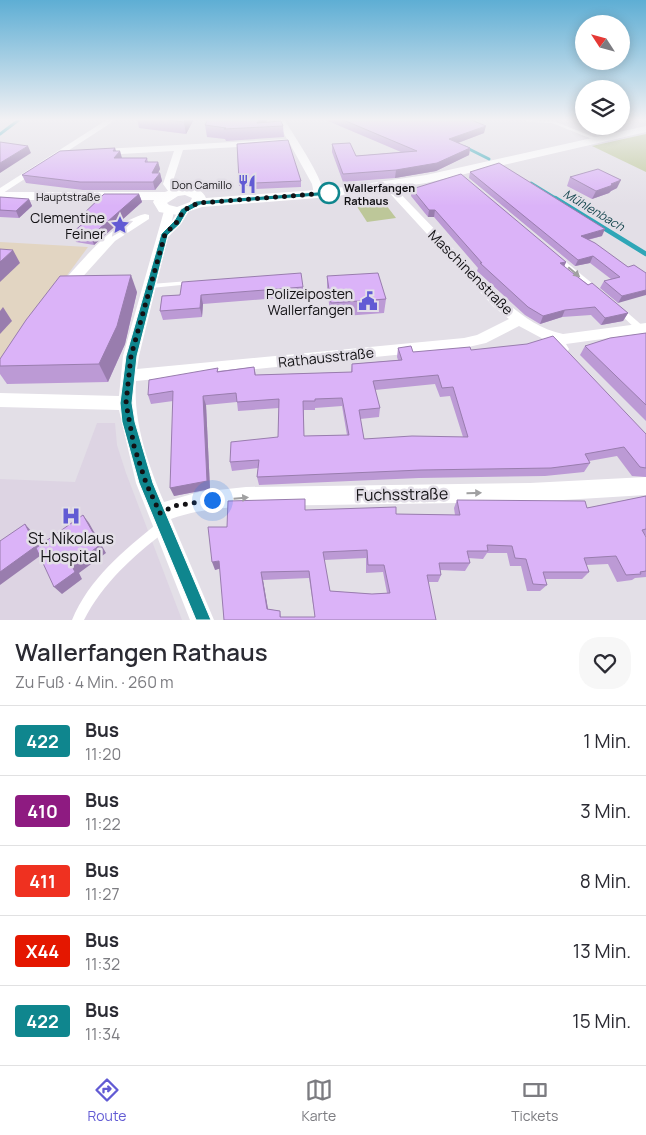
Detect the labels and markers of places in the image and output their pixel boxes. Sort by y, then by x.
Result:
restaurant icon: Don Camillo [236,173,258,195]
place label: Don Camillo [172,177,232,192]
place label: Wallerfangen Rathaus [344,180,415,208]
marker: Wallerfangen Rathaus [318,182,340,204]
place label: Clementine Feiner [30,208,105,243]
place icon: Clementine Feiner [109,214,131,236]
place label: Polizeiposten Wallerfangen [266,284,353,319]
public building icon: Polizeiposten Wallerfangen [357,290,379,312]
hospital icon: St. Nikolaus Hospital [60,505,82,527]
place label: St. Nikolaus Hospital [28,527,114,567]

